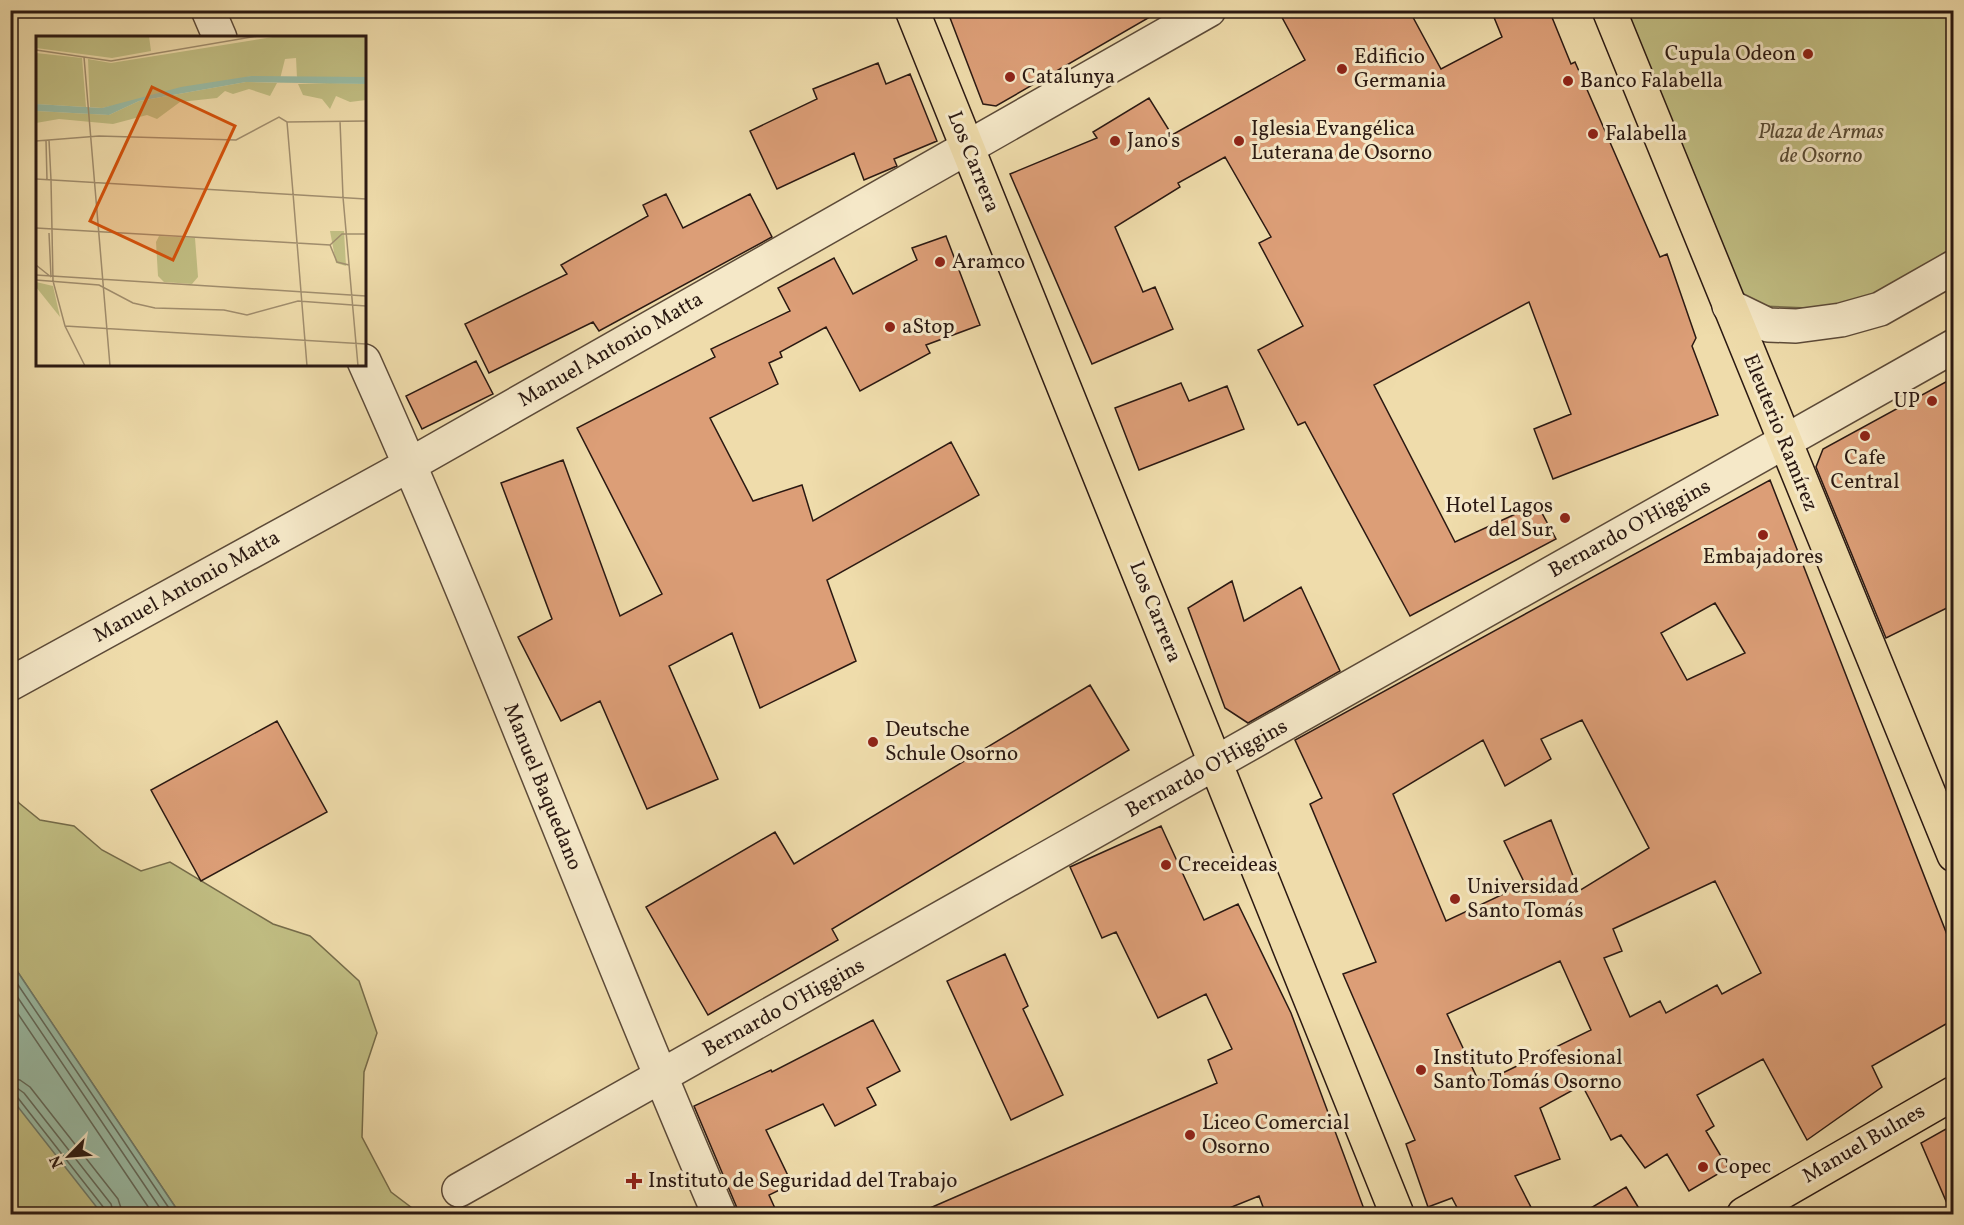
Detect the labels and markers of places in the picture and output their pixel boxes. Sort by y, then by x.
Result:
place label: Cupula Odeon [1665,40,1796,69]
place label: Edificio Germania [1354,43,1446,96]
marker: Cupula Odeon [1801,47,1815,61]
marker: Edificio Germania [1335,62,1349,76]
place label: Catalunya [1022,63,1115,92]
place label: Banco Falabella [1580,67,1723,96]
marker: Catalunya [1003,70,1017,84]
marker: Banco Falabella [1561,74,1575,88]
place label: Iglesia Evangélica Luterana de Osorno [1251,115,1432,168]
place label: Falabella [1605,120,1687,149]
place label: Jano's [1127,127,1180,156]
marker: Falabella [1586,127,1600,141]
marker: Jano's [1108,134,1122,148]
marker: Iglesia Evangélica Luterana de Osorno [1232,134,1246,148]
place label: Aramco [952,248,1025,277]
marker: Aramco [933,255,947,269]
place label: aStop [902,313,954,342]
marker: aStop [883,320,897,334]
place label: UP [1894,387,1920,416]
marker: UP [1925,394,1939,408]
marker: Cafe Central [1858,429,1872,443]
place label: Cafe Central [1830,444,1900,497]
place label: Hotel Lagos del Sur [1445,492,1553,545]
marker: Hotel Lagos del Sur [1558,511,1572,525]
marker: Embajadores [1756,528,1770,542]
place label: Embajadores [1703,543,1823,572]
place label: Deutsche Schule Osorno [885,716,1018,769]
marker: Deutsche Schule Osorno [866,735,880,749]
place label: Creceideas [1178,851,1277,880]
marker: Creceideas [1159,858,1173,872]
place label: Universidad Santo Tomás [1467,873,1584,926]
marker: Universidad Santo Tomás [1448,892,1462,906]
place label: Instituto Profesional Santo Tomás Osorno [1433,1044,1622,1097]
marker: Instituto Profesional Santo Tomás Osorno [1414,1063,1428,1077]
place label: Liceo Comercial Osorno [1202,1109,1349,1162]
marker: Liceo Comercial Osorno [1183,1128,1197,1142]
place label: Copec [1715,1153,1771,1182]
marker: Copec [1696,1160,1710,1174]
place label: Instituto de Seguridad del Trabajo [648,1167,957,1196]
marker: Instituto de Seguridad del Trabajo [625,1172,643,1190]

